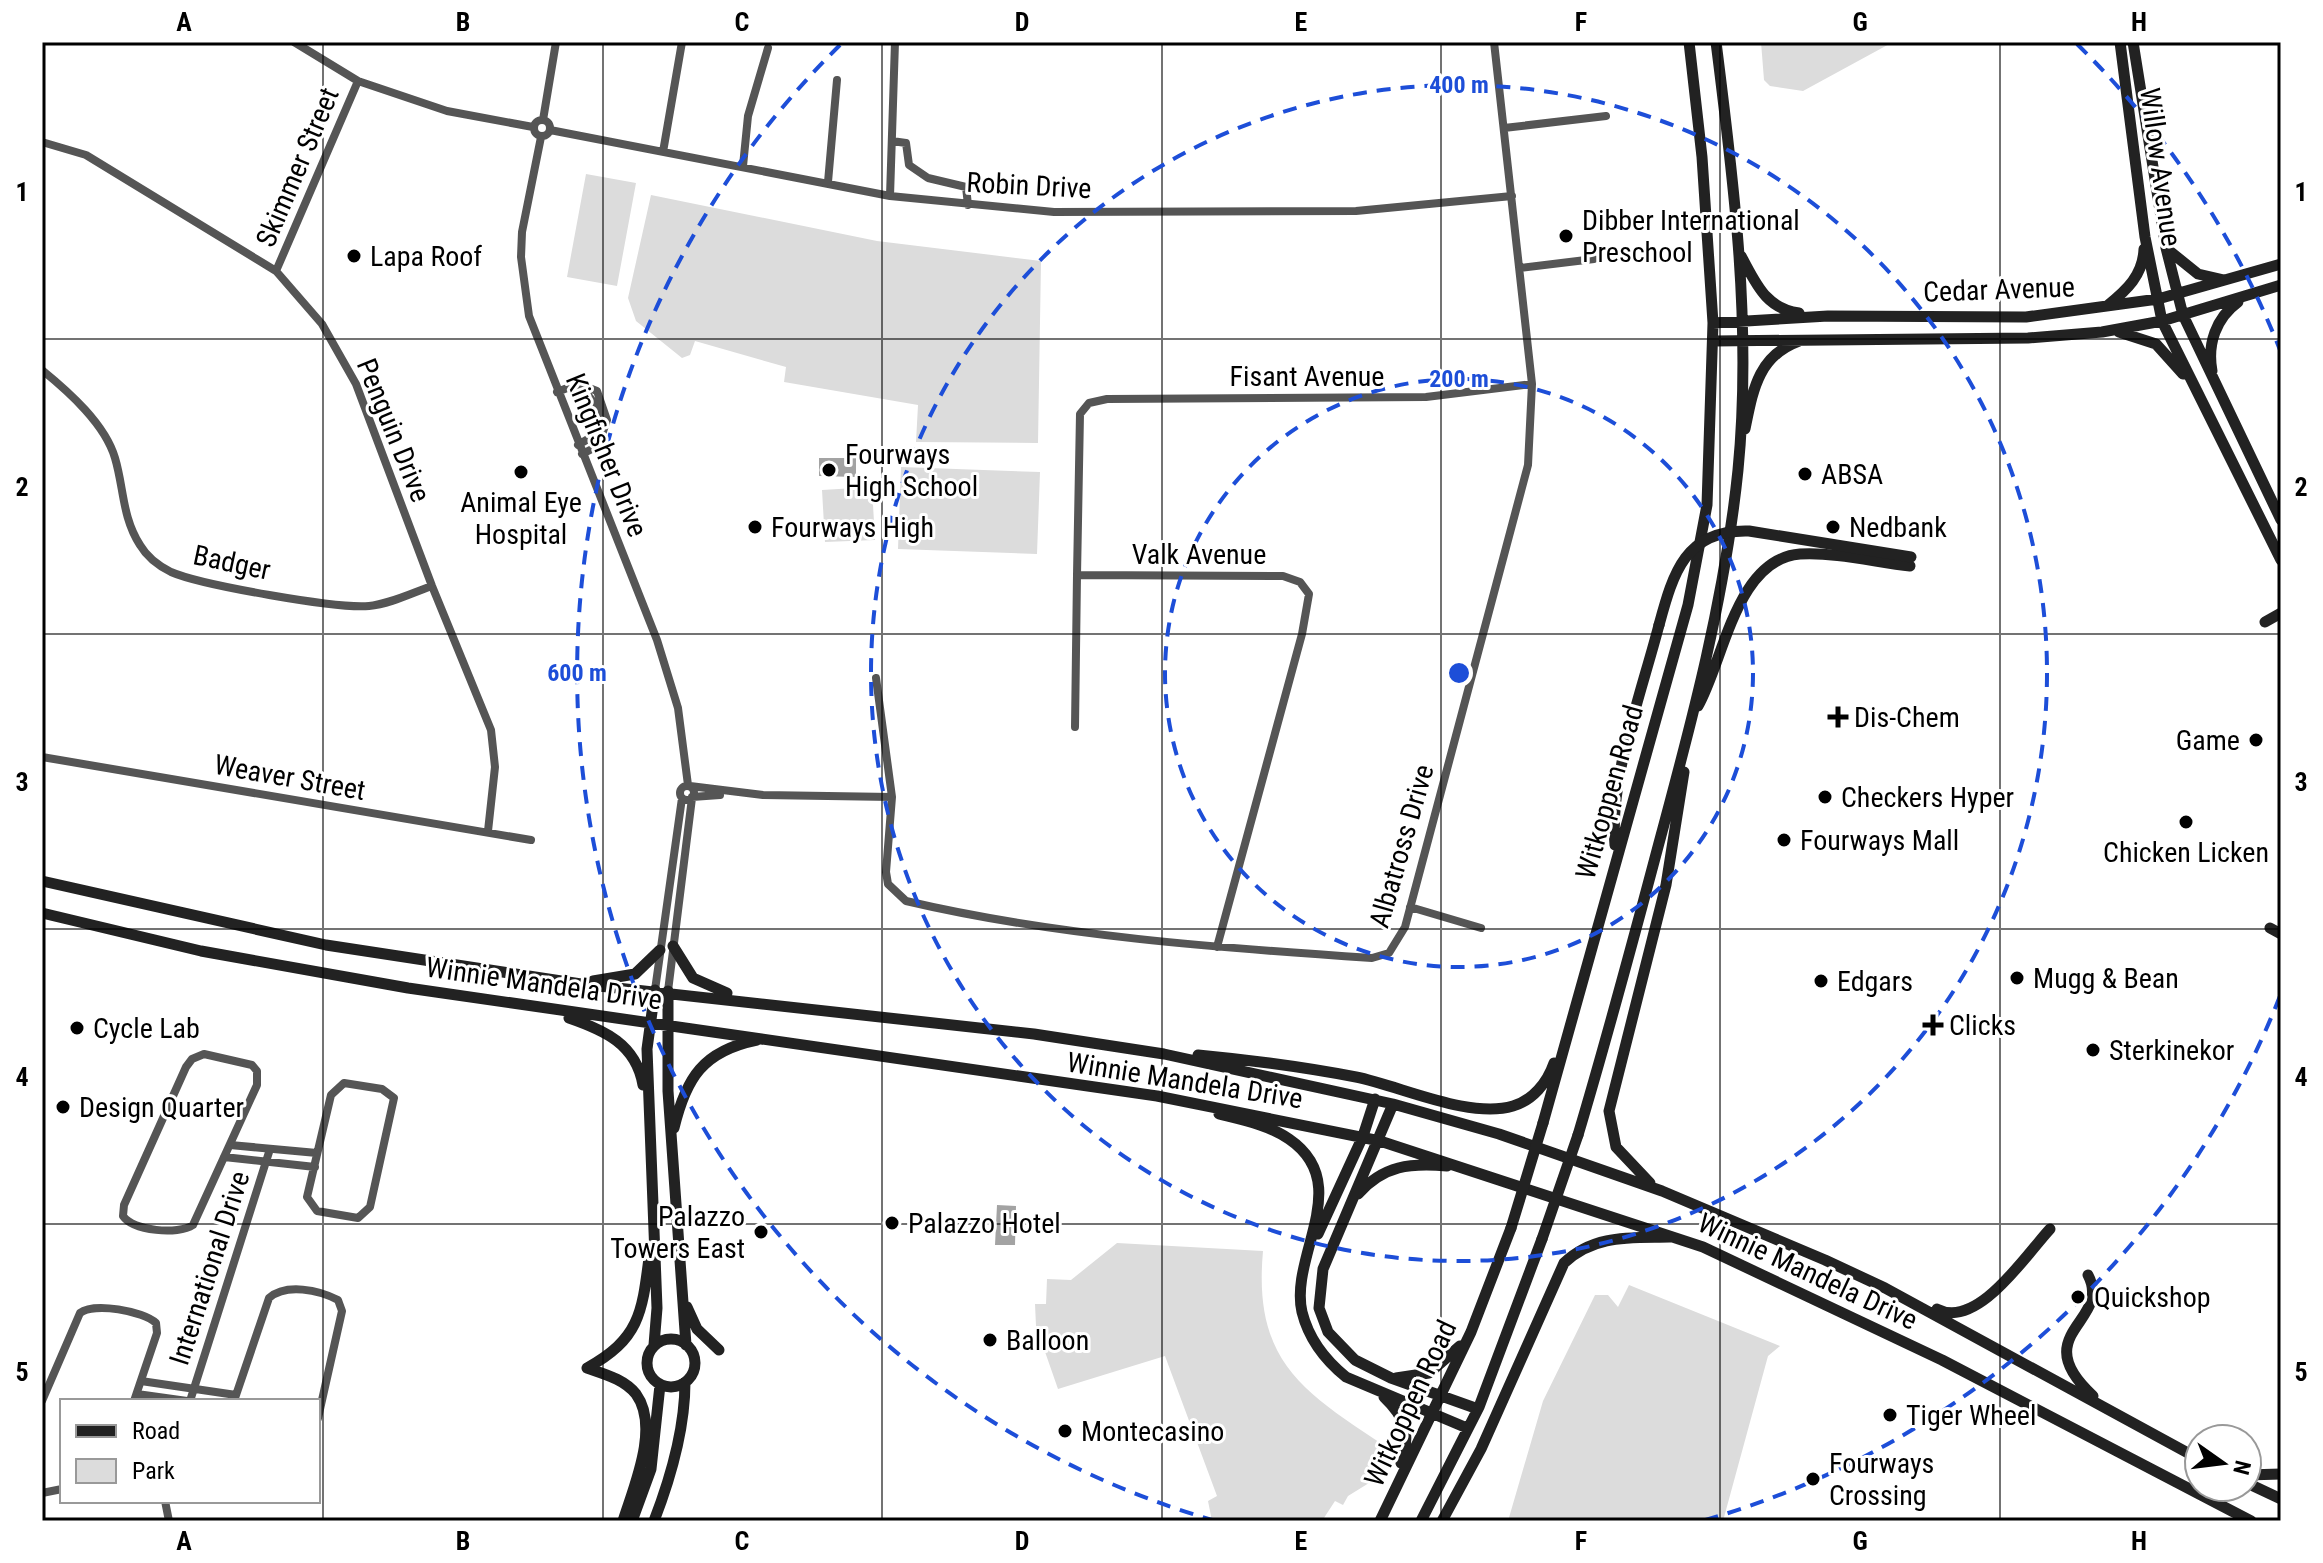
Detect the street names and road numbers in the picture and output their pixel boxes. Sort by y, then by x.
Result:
street label: Skimmer Street [249,83,346,252]
street label: Willow Avenue [2133,86,2188,249]
street label: Robin Drive [966,166,1092,205]
street label: Cedar Avenue [1923,270,2075,309]
street label: Penguin Drive [350,354,437,507]
street label: Fisant Avenue [1230,360,1384,393]
street label: Kingfisher Drive [559,369,654,542]
street label: Badger [190,538,274,587]
street label: Valk Avenue [1132,538,1266,571]
street label: Witkoppen Road [1569,701,1650,883]
street label: Weaver Street [212,748,368,807]
street label: Albatross Drive [1362,761,1441,932]
street label: Winnie Mandela Drive [424,951,664,1016]
street label: Winnie Mandela Drive [1065,1046,1305,1115]
street label: International Drive [163,1167,256,1369]
street label: Winnie Mandela Drive [1693,1206,1923,1337]
street label: Witkoppen Road [1358,1315,1463,1492]

